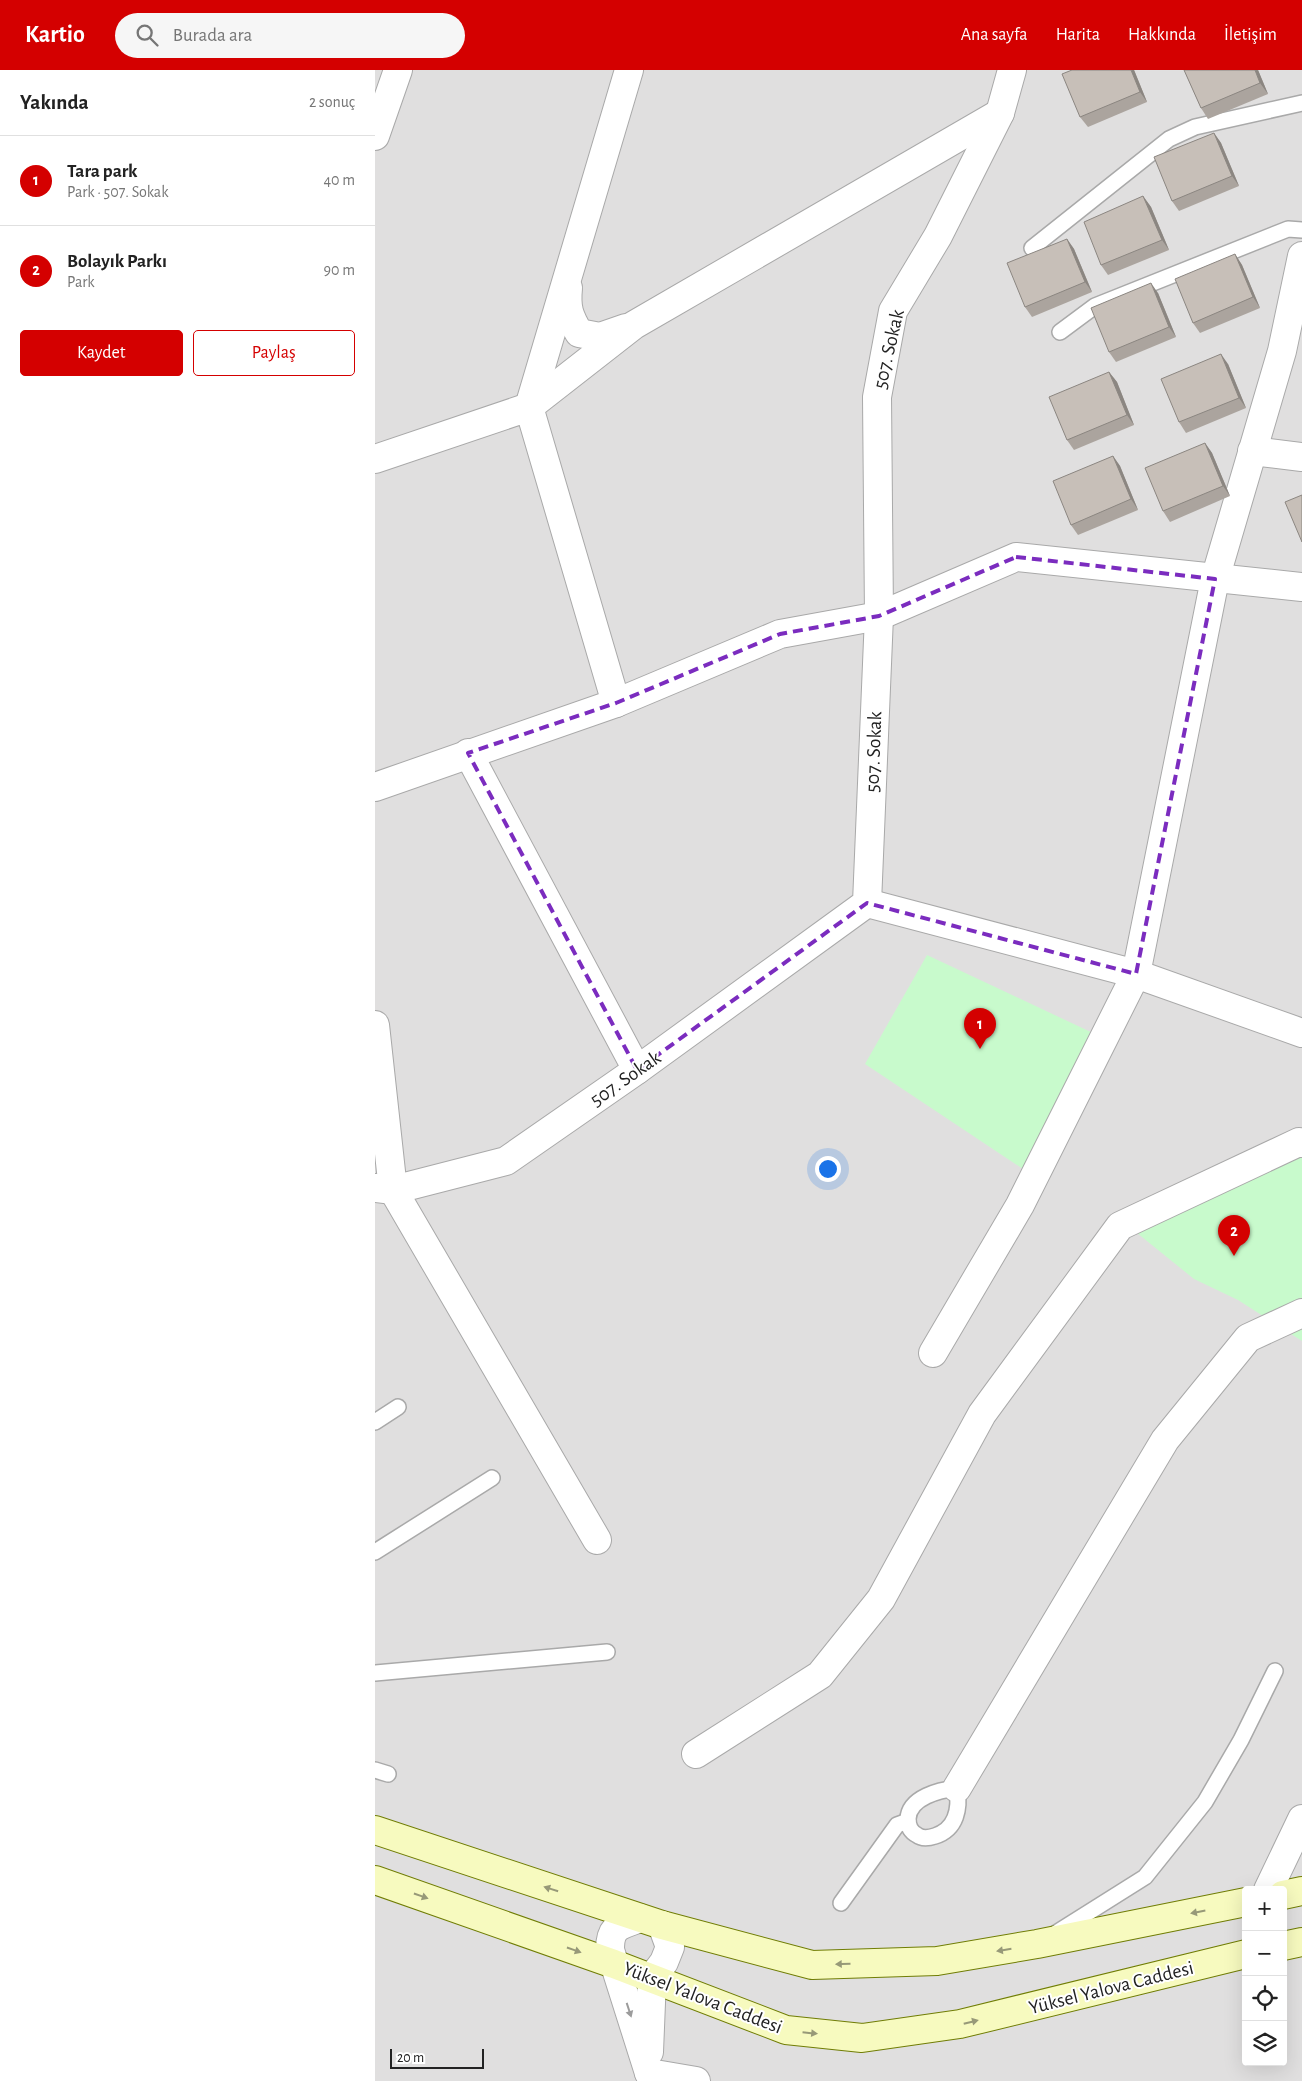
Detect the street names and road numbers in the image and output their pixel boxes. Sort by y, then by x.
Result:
street label: 507. Sokak [870,307,908,391]
street label: 507. Sokak [863,711,885,793]
street label: 507. Sokak [587,1047,665,1110]
street label: Yüksel Yalova Caddesi [620,1958,785,2038]
street label: Yüksel Yalova Caddesi [1027,1958,1196,2018]

